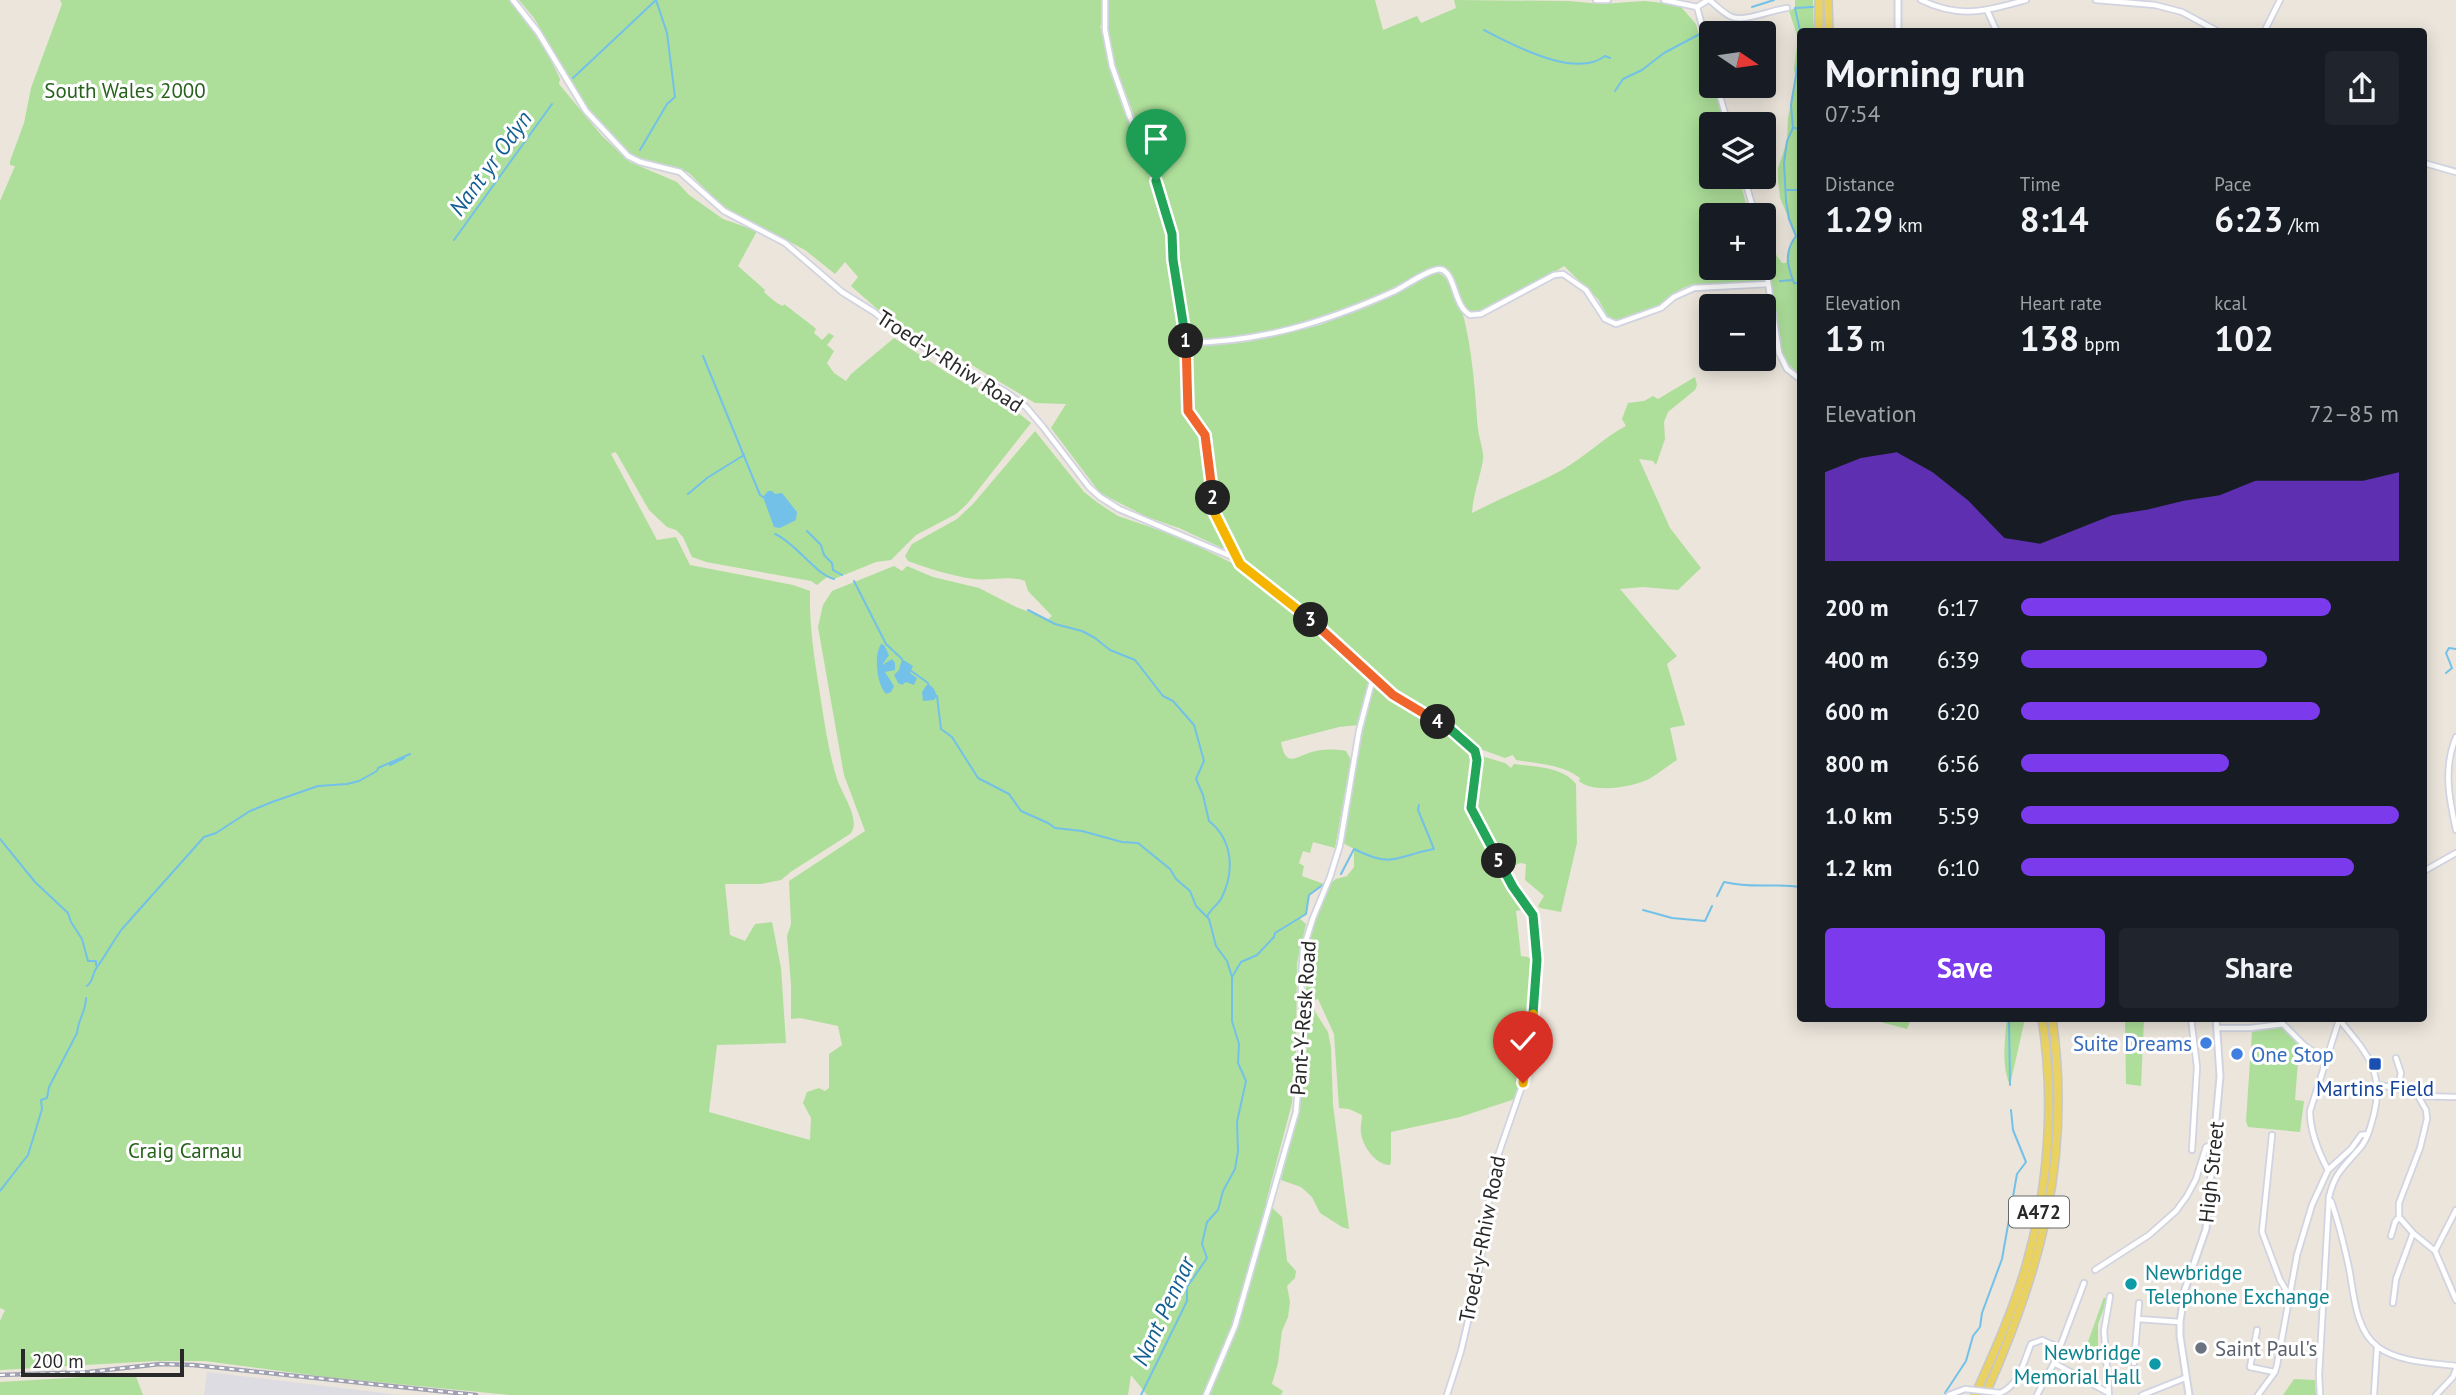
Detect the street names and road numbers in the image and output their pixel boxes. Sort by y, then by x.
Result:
street label: Troed-y-Rhiw Road [872,304,1028,418]
street label: Pant-Y-Resk Road [1284,940,1322,1096]
street label: High Street [2192,1120,2230,1224]
street label: Troed-y-Rhiw Road [1453,1153,1511,1325]
road number: A472 [2009,1196,2069,1228]

